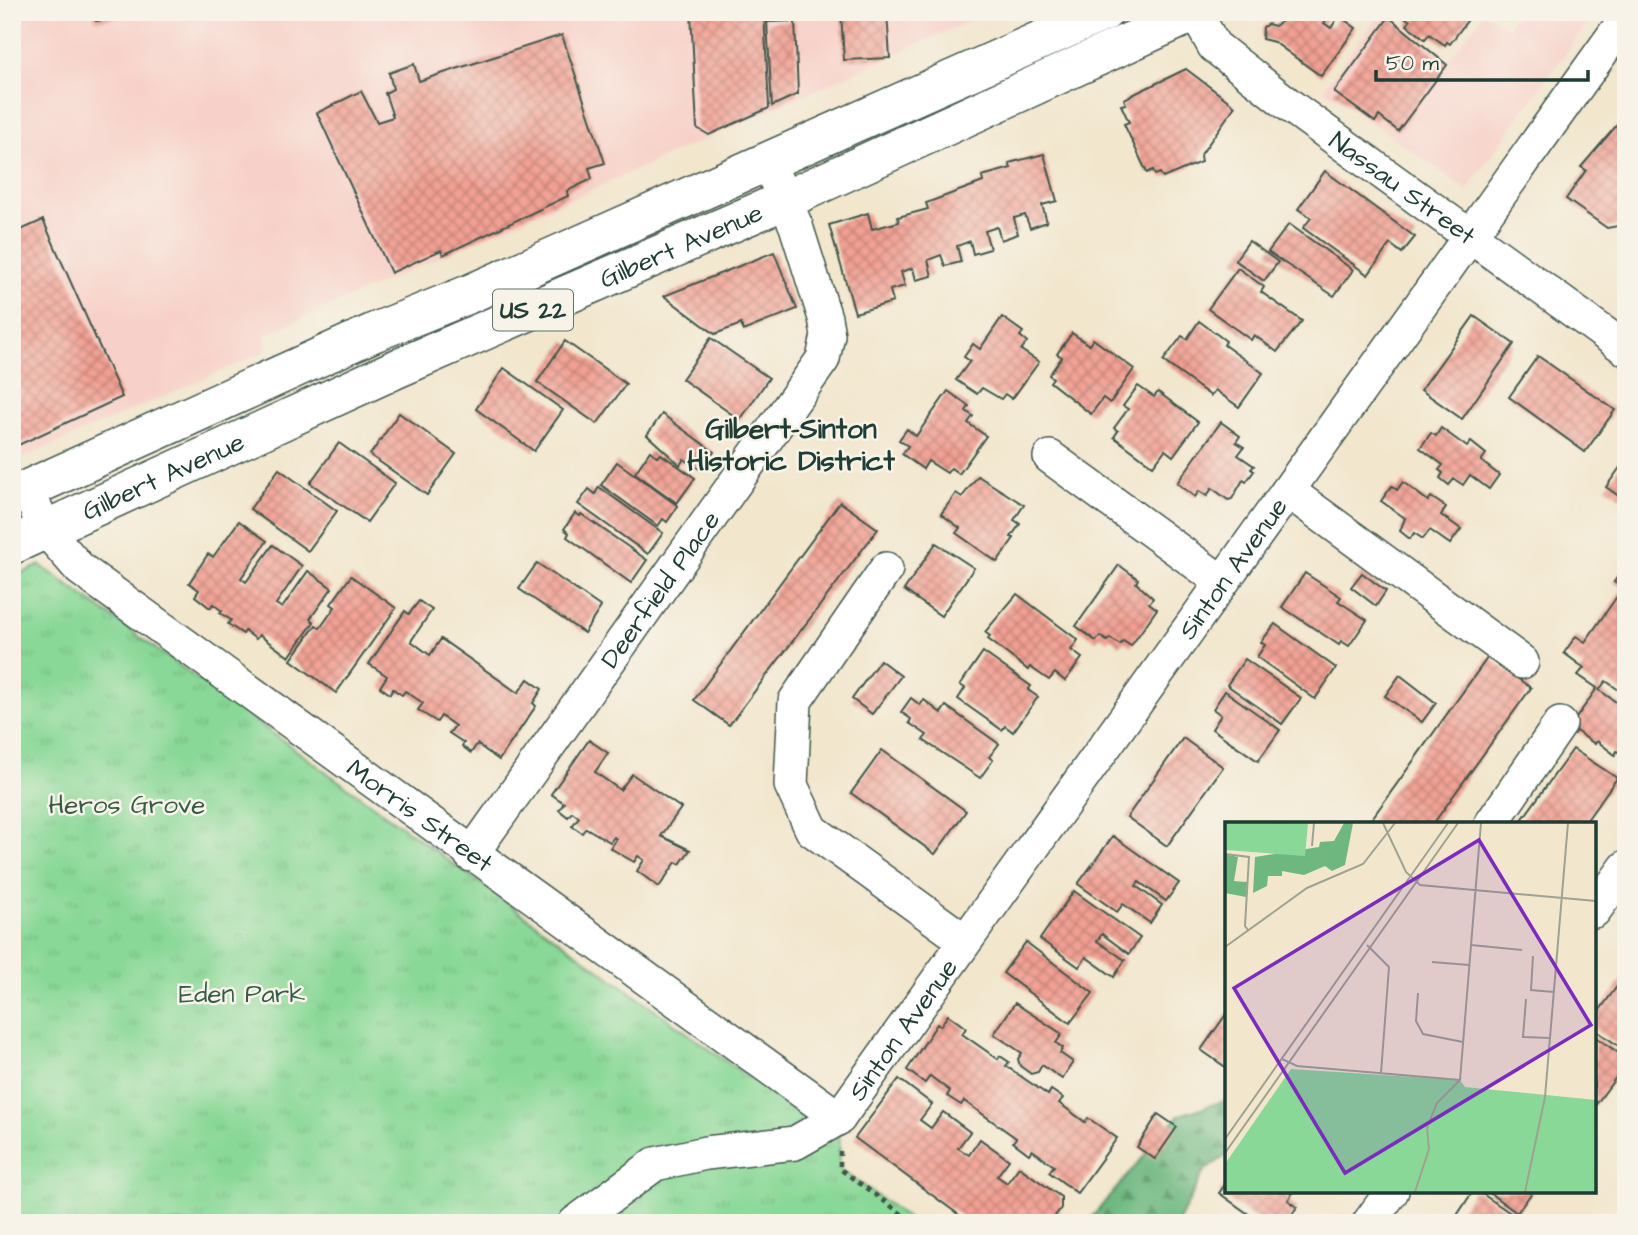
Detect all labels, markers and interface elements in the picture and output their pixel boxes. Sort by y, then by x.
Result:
scale bar [1376,38,1587,82]
text: 50 m [1386,49,1440,78]
street label: Nassau Street [1322,123,1483,254]
street label: Gilbert Avenue [594,195,768,297]
road number: US 22 [493,290,573,330]
district label: Gilbert-Sinton Historic District [687,410,895,481]
street label: Gilbert Avenue [76,424,250,529]
street label: Sinton Avenue [1170,490,1296,647]
street label: Deerfield Place [592,504,729,676]
street label: Morris Street [339,751,501,881]
park label: Heros Grove [49,787,205,823]
inset map [1225,822,1596,1193]
street label: Sinton Avenue [840,951,967,1108]
park label: Eden Park [179,976,305,1012]

